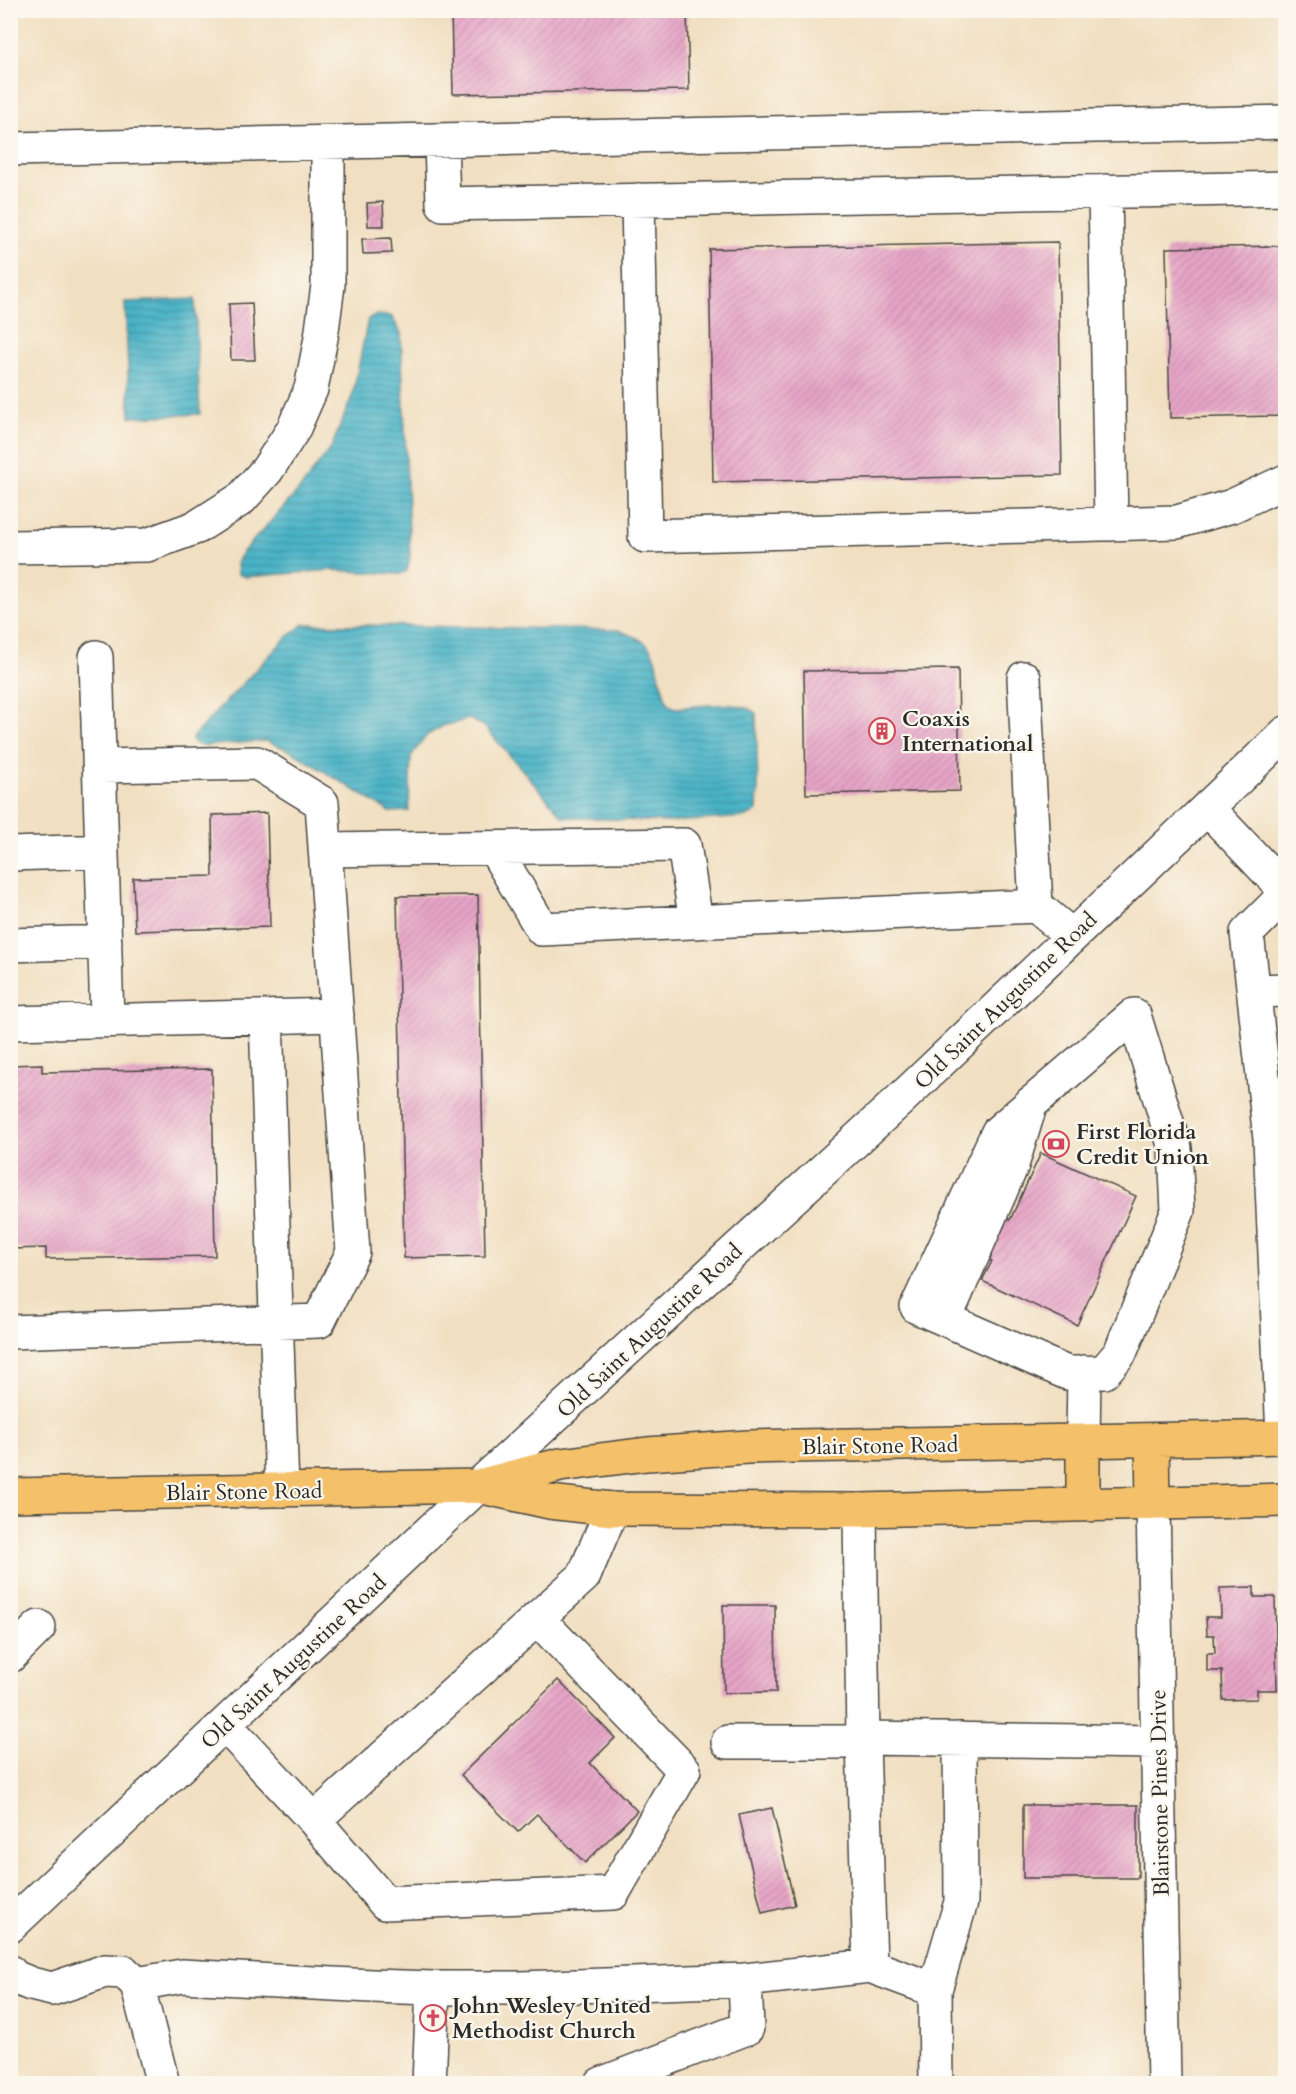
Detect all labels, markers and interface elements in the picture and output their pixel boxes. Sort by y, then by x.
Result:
place label: Coaxis International [902,704,1034,759]
building icon: Coaxis International [867,716,897,746]
street label: Old Saint Augustine Road [908,905,1104,1096]
place label: First Florida Credit Union [1076,1117,1209,1172]
bank icon: First Florida Credit Union [1041,1129,1071,1159]
street label: Old Saint Augustine Road [550,1236,749,1425]
street label: Blair Stone Road [801,1430,959,1462]
street label: Blair Stone Road [165,1476,323,1508]
street label: Old Saint Augustine Road [194,1567,393,1756]
street label: Blairstone Pines Drive [1143,1689,1177,1897]
place label: John Wesley United Methodist Church [449,1991,651,2046]
church icon: John Wesley United Methodist Church [418,2003,448,2033]

